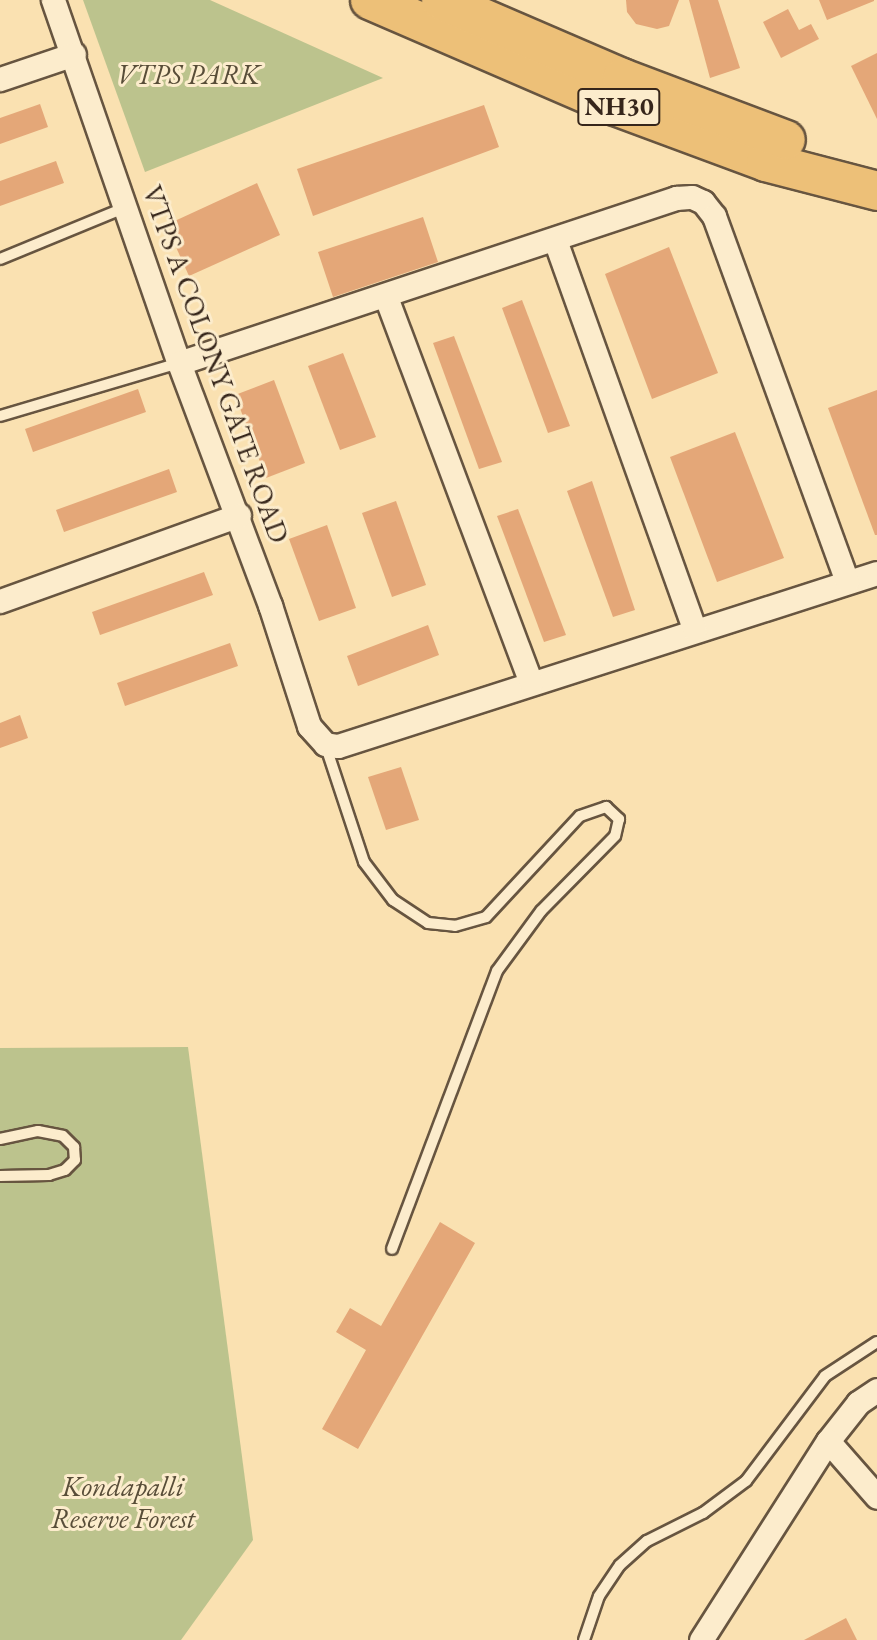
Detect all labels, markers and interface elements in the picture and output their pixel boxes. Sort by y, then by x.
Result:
park label: VTPS PARK [116,57,260,91]
road number: NH30 [577,85,661,130]
street label: VTPS A COLONY GATE ROAD [136,181,296,547]
park label: Kondapalli Reserve Forest [51,1469,195,1535]

